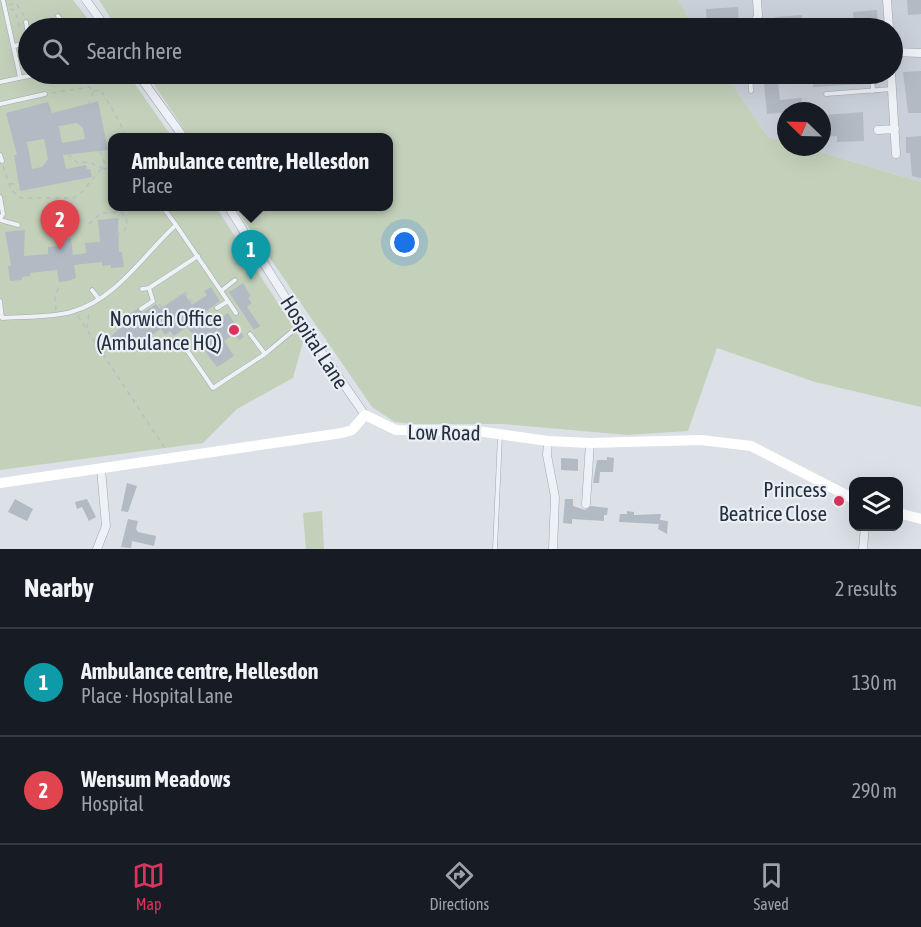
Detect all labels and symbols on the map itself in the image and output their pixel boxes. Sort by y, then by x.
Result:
north arrow [777,102,831,156]
pin: 2 [40,200,80,250]
your location [390,228,419,257]
pin: 1 [232,230,270,280]
street label: Hospital Lane [276,291,354,393]
place label: Norwich Office (Ambulance HQ) [96,306,222,354]
marker: Norwich Office (Ambulance HQ) [227,323,241,337]
street label: Low Road [407,419,481,445]
place label: Princess Beatrice Close [719,477,827,525]
marker: Princess Beatrice Close [832,494,846,508]

